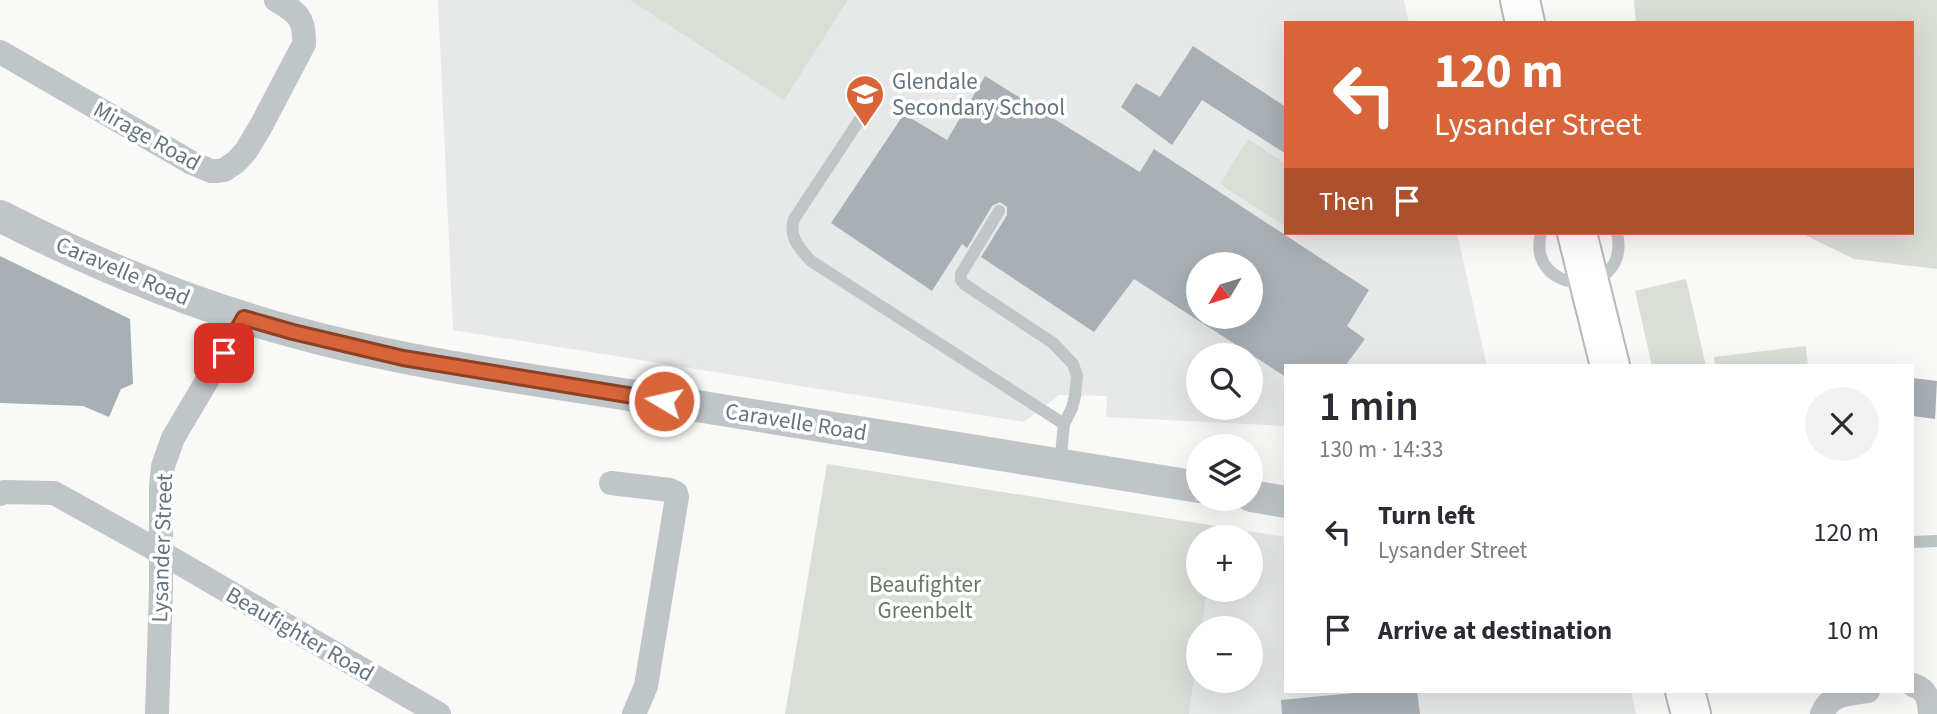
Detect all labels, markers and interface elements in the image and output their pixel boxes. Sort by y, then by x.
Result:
text: 120 m [1434,37,1563,107]
icon: left [1319,49,1410,140]
place label: Glendale Secondary School [892,65,1065,124]
school or university icon: Glendale Secondary School [844,73,886,128]
street label: Mirage Road [87,93,207,179]
text: Lysander Street [1434,102,1642,148]
icon: arrive [1388,182,1426,220]
text: Then [1319,183,1374,220]
street label: Caravelle Road [51,228,195,314]
north arrow [1186,252,1264,329]
map controls [1186,252,1263,693]
pin [194,323,254,383]
icon: arrive [205,334,243,372]
button: search [1186,343,1263,420]
position arrow [627,364,701,438]
text: 1 min [1319,377,1419,437]
button: close [1805,387,1879,461]
street label: Caravelle Road [723,395,869,449]
text: 130 m · 14:33 [1319,433,1443,466]
button: layers [1186,434,1263,511]
street label: Lysander Street [143,473,181,623]
text: Turn left [1378,497,1475,534]
icon: left [1319,513,1357,551]
text: 120 m [1813,514,1879,551]
button: + [1186,525,1263,602]
text: Lysander Street [1378,534,1527,567]
park label: Beaufighter Greenbelt [869,568,982,627]
street label: Beaufighter Road [220,578,380,690]
icon: arrive [1319,611,1357,649]
text: Arrive at destination [1378,612,1612,649]
text: 10 m [1826,612,1879,649]
button: − [1186,616,1263,693]

